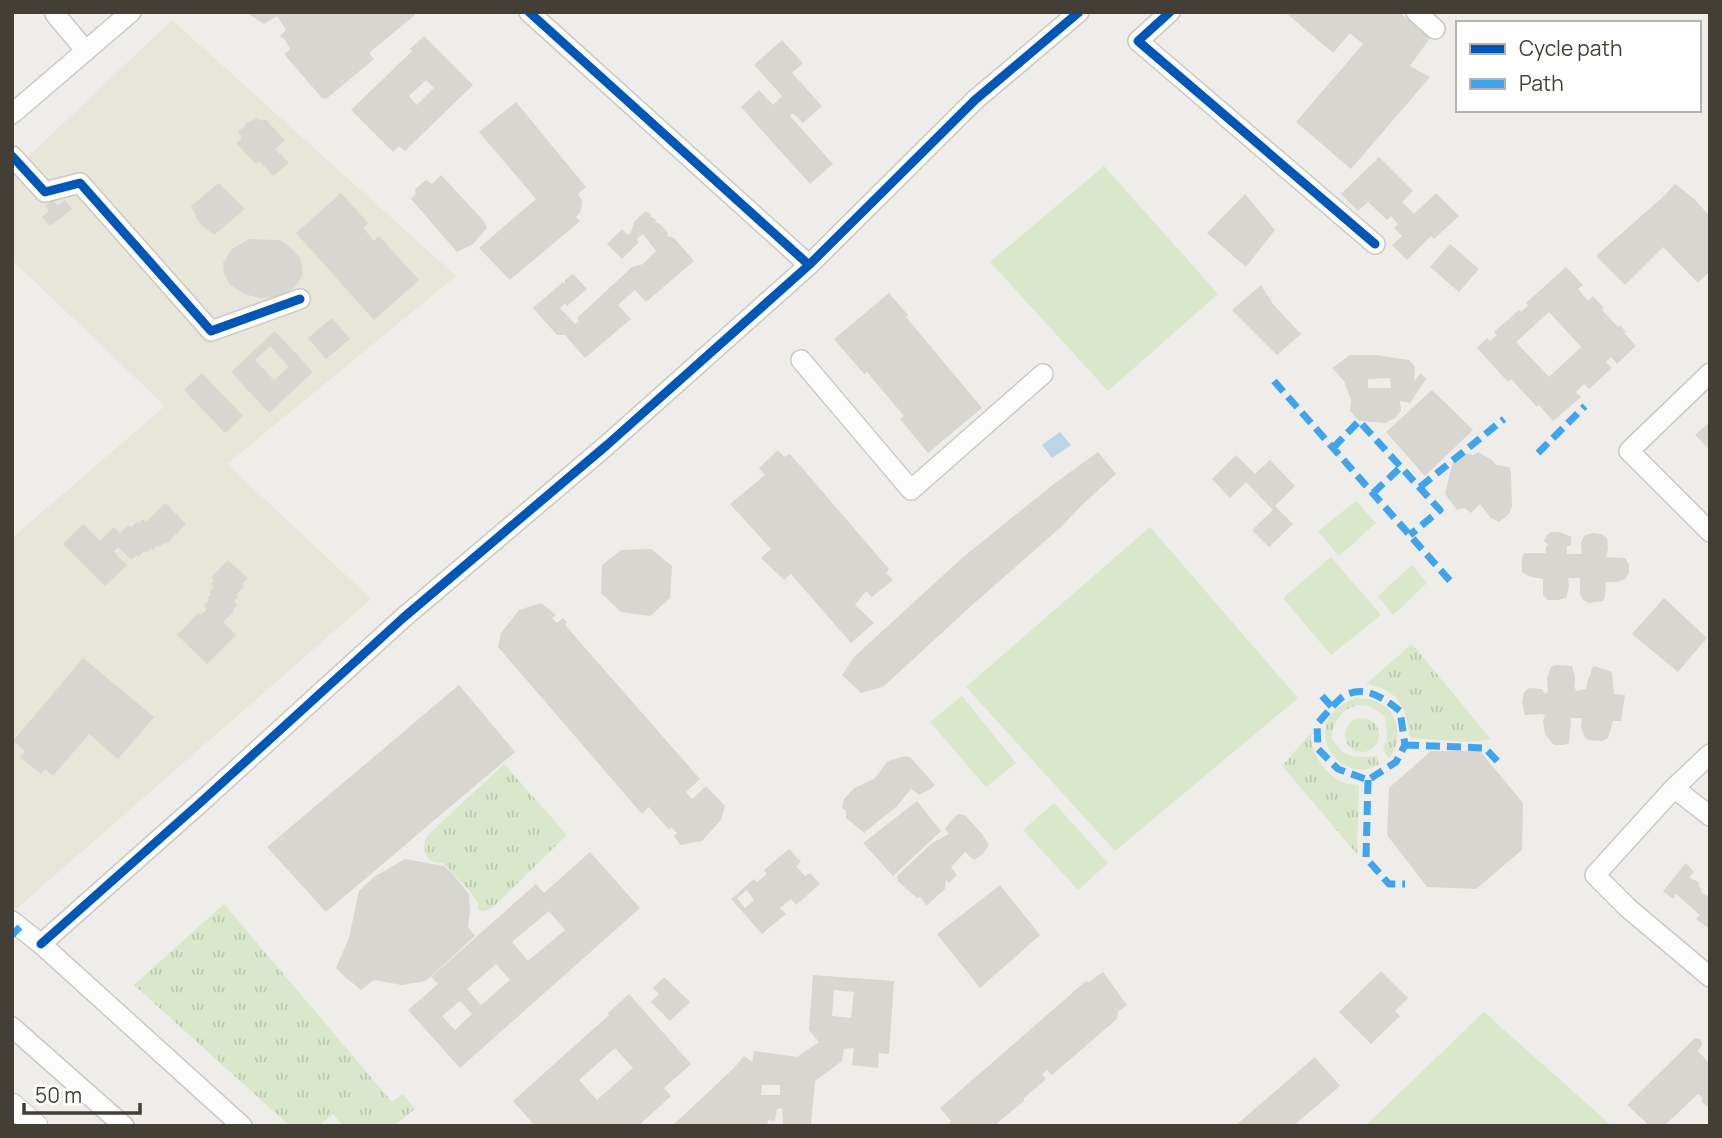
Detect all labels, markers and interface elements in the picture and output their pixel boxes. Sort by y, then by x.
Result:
legend [1456,21,1701,112]
text: Cycle path [1519,34,1622,62]
text: Path [1519,69,1564,97]
scale bar [24,1072,140,1116]
text: 50 m [35,1081,82,1109]

